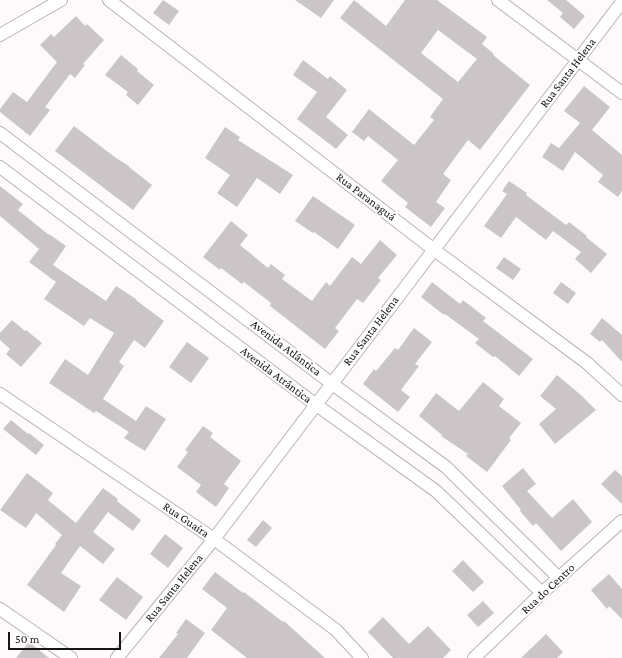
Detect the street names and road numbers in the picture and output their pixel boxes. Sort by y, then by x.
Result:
street label: Rua Santa Helena [537,35,599,111]
street label: Rua Paranaguá [333,170,399,224]
street label: Rua Santa Helena [340,293,402,369]
street label: Avenida Atlântica [248,317,324,379]
street label: Avenida Atrântica [238,344,314,406]
street label: Rua Guaíra [160,499,212,541]
street label: Rua Santa Helena [142,551,206,625]
street label: Rua do Centro [518,561,578,617]

